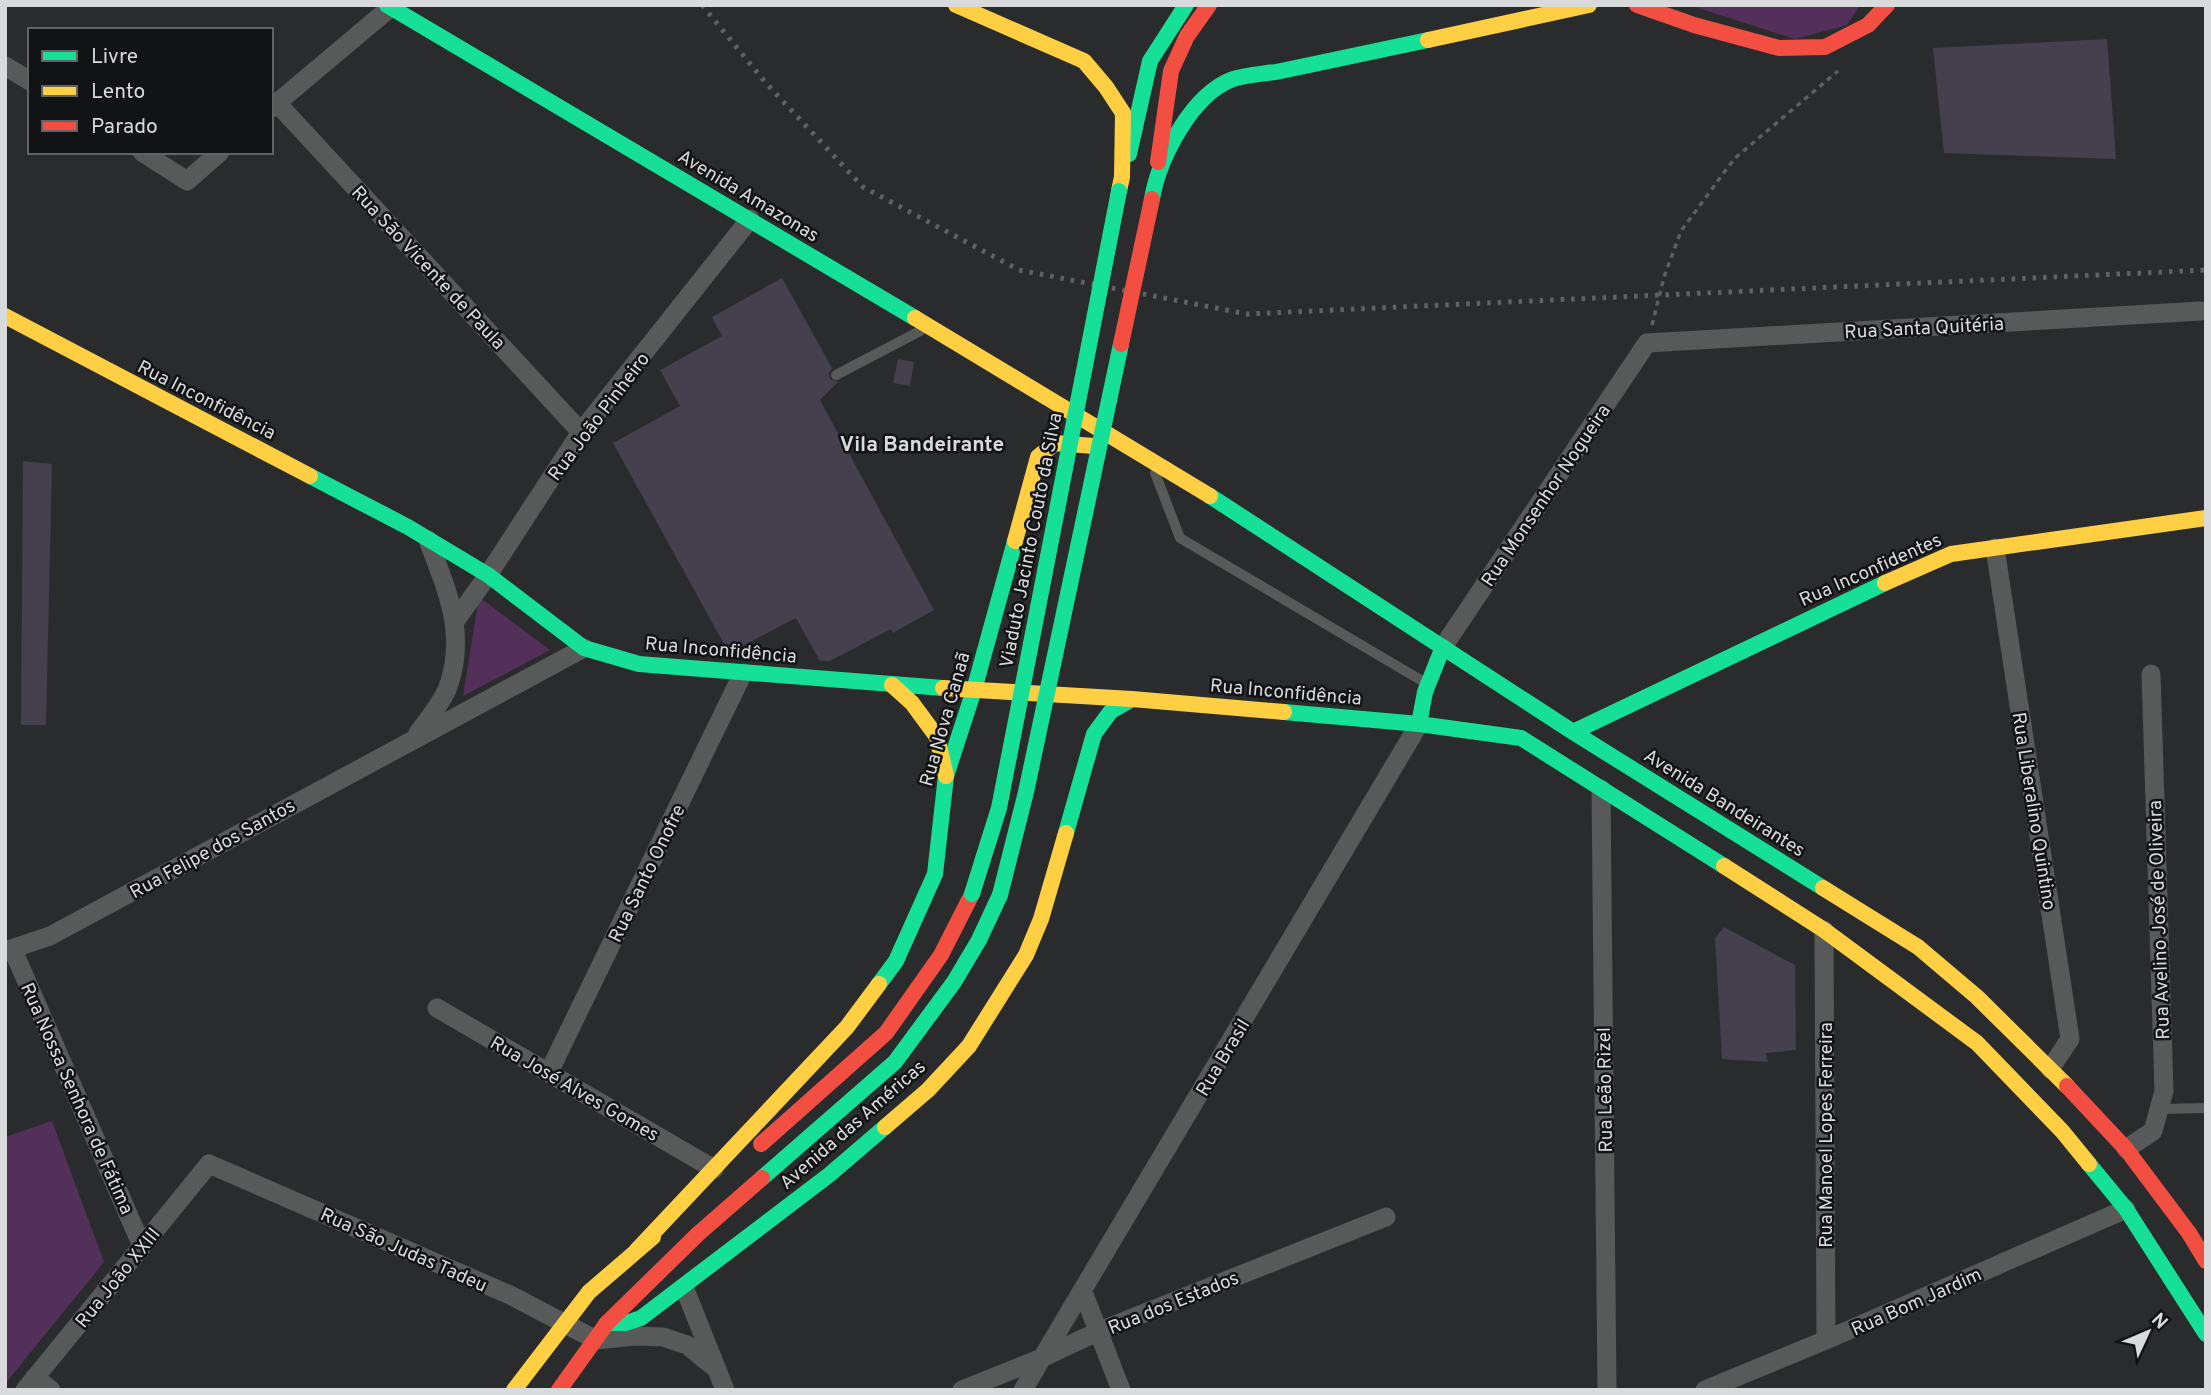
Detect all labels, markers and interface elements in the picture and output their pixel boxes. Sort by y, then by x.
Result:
legend [28,28,273,154]
text: Livre [91,44,138,71]
text: Lento [91,79,145,106]
text: Parado [91,114,158,141]
street label: Avenida Amazonas [673,145,823,248]
street label: Rua São Vicente de Paula [345,181,510,355]
street label: Rua Santa Quitéria [1844,313,2005,345]
street label: Rua João Pinheiro [543,348,656,486]
street label: Rua Inconfidência [133,356,279,446]
street label: Rua Monsenhor Nogueira [1477,400,1617,592]
street label: Viaduto Jacinto Couto da Silva [995,411,1069,670]
district label: Vila Bandeirante [840,432,1004,459]
street label: Rua Inconfidentes [1796,529,1946,613]
street label: Rua Inconfidência [644,632,798,670]
street label: Rua Nova Canaã [915,650,977,790]
street label: Rua Inconfidência [1209,674,1363,712]
street label: Rua Liberalino Quintino [2006,710,2061,912]
street label: Avenida Bandeirantes [1639,744,1809,863]
street label: Rua Felipe dos Santos [126,794,300,905]
street label: Rua Avelino José de Oliveira [2144,800,2176,1040]
street label: Rua Santo Onofre [604,801,692,947]
street label: Rua Nossa Senhora de Fátima [14,979,138,1218]
street label: Rua Brasil [1191,1015,1256,1101]
street label: Rua Manoel Lopes Ferreira [1815,1022,1839,1248]
street label: Rua Leão Rizel [1593,1027,1619,1153]
street label: Rua José Alves Gomes [485,1032,663,1148]
street label: Avenida das Américas [775,1056,931,1196]
street label: Rua São Judas Tadeu [316,1203,490,1298]
street label: Rua João XXIII [71,1223,166,1333]
street label: Rua Bom Jardim [1848,1263,1986,1342]
street label: Rua dos Estados [1105,1267,1243,1341]
north arrow [2113,1297,2183,1367]
text: N [2145,1308,2172,1335]

